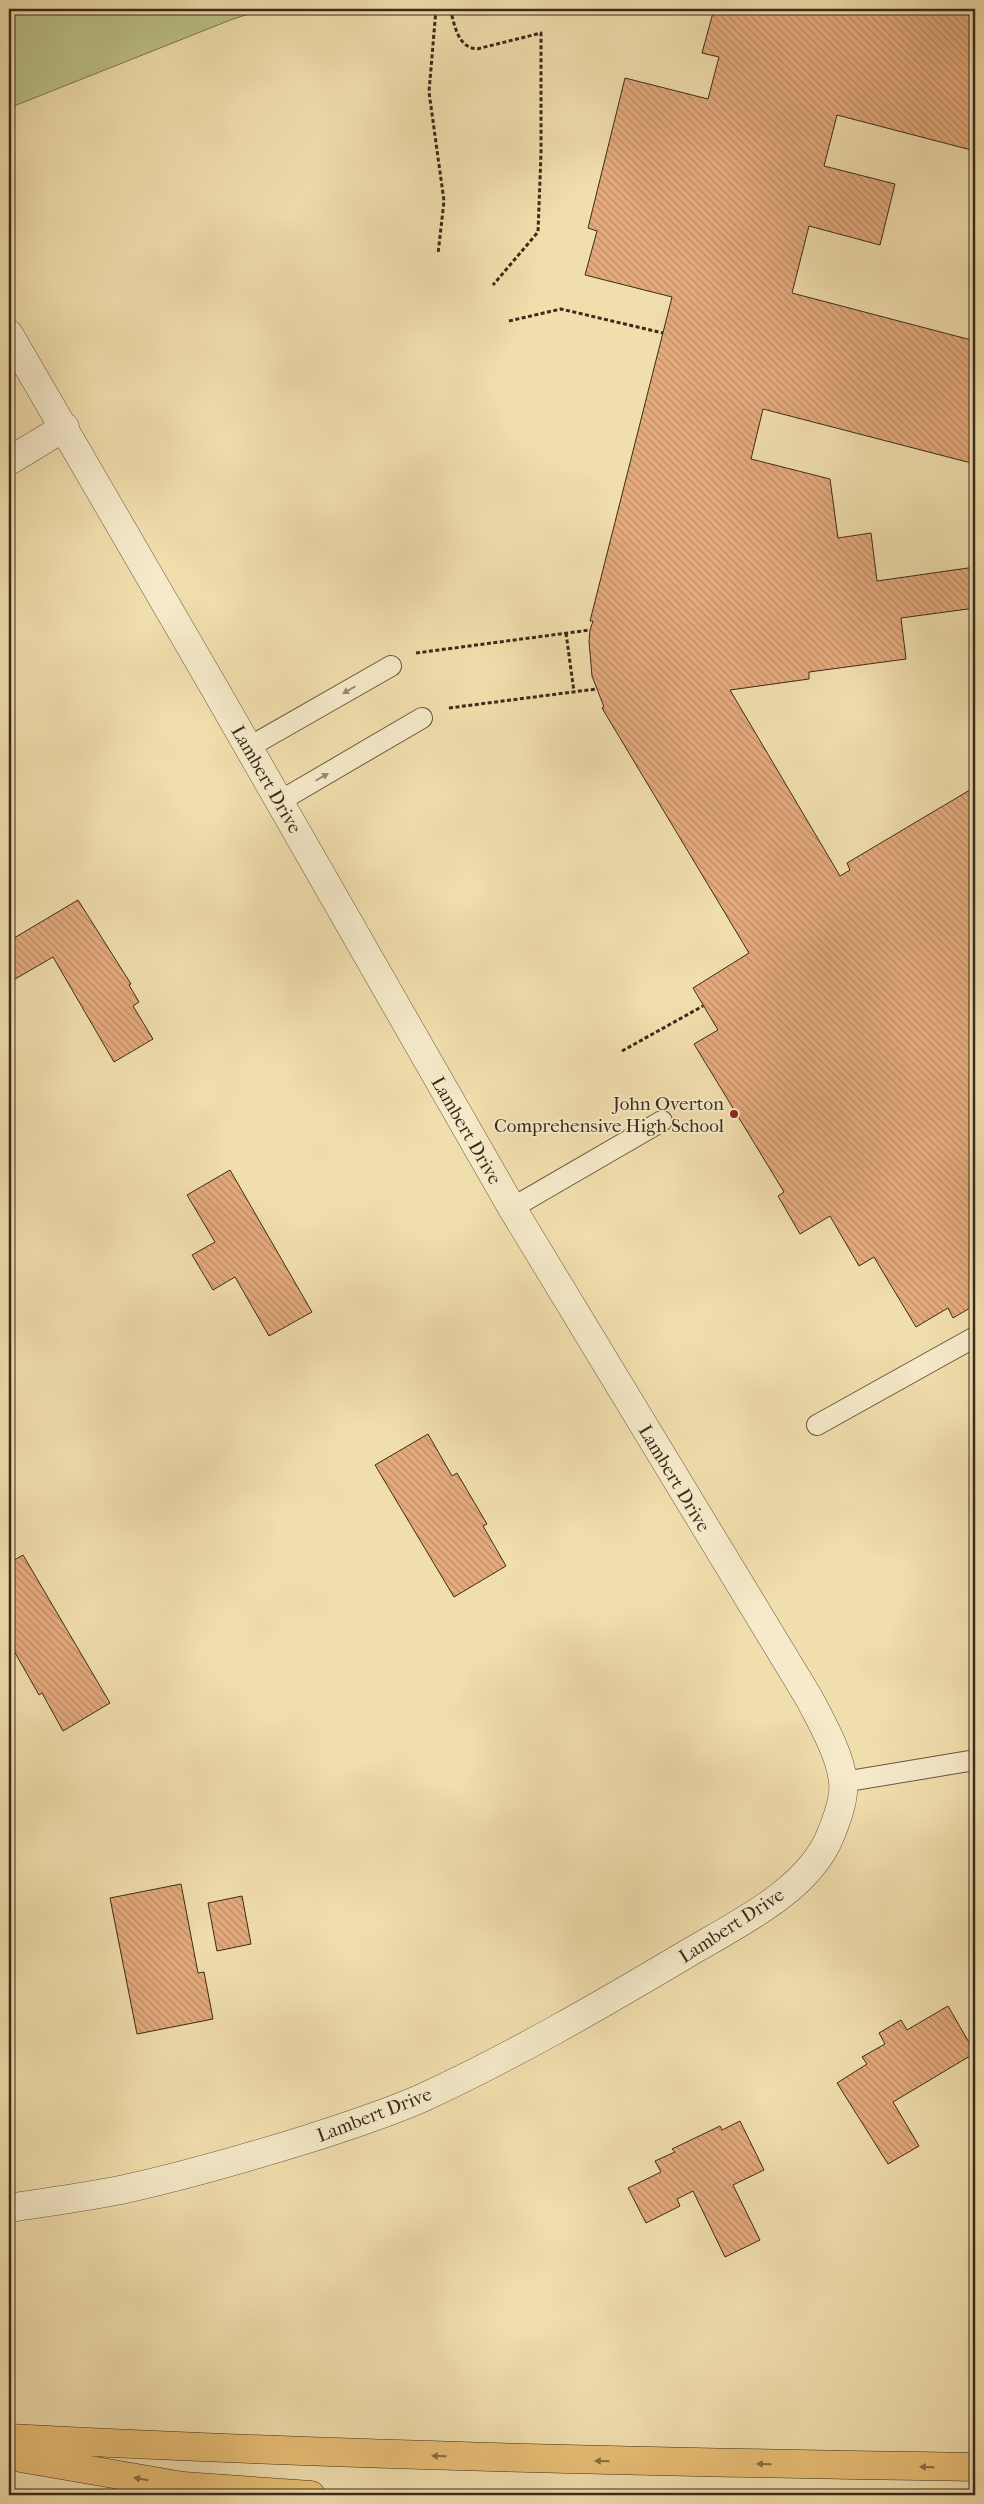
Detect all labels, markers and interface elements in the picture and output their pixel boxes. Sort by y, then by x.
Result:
one-way arrow [341,686,356,694]
street label: Lambert Drive [226,722,306,837]
one-way arrow [315,772,328,781]
street label: Lambert Drive [426,1073,506,1188]
place label: John Overton Comprehensive High School [494,1093,724,1137]
marker: John Overton Comprehensive High School [728,1108,740,1120]
street label: Lambert Drive [634,1421,715,1536]
street label: Lambert Drive [675,1884,788,1968]
street label: Lambert Drive [314,2083,435,2147]
one-way arrow [431,2452,447,2460]
one-way arrow [593,2457,609,2465]
one-way arrow [756,2460,772,2468]
one-way arrow [918,2462,934,2470]
one-way arrow [132,2474,148,2482]

